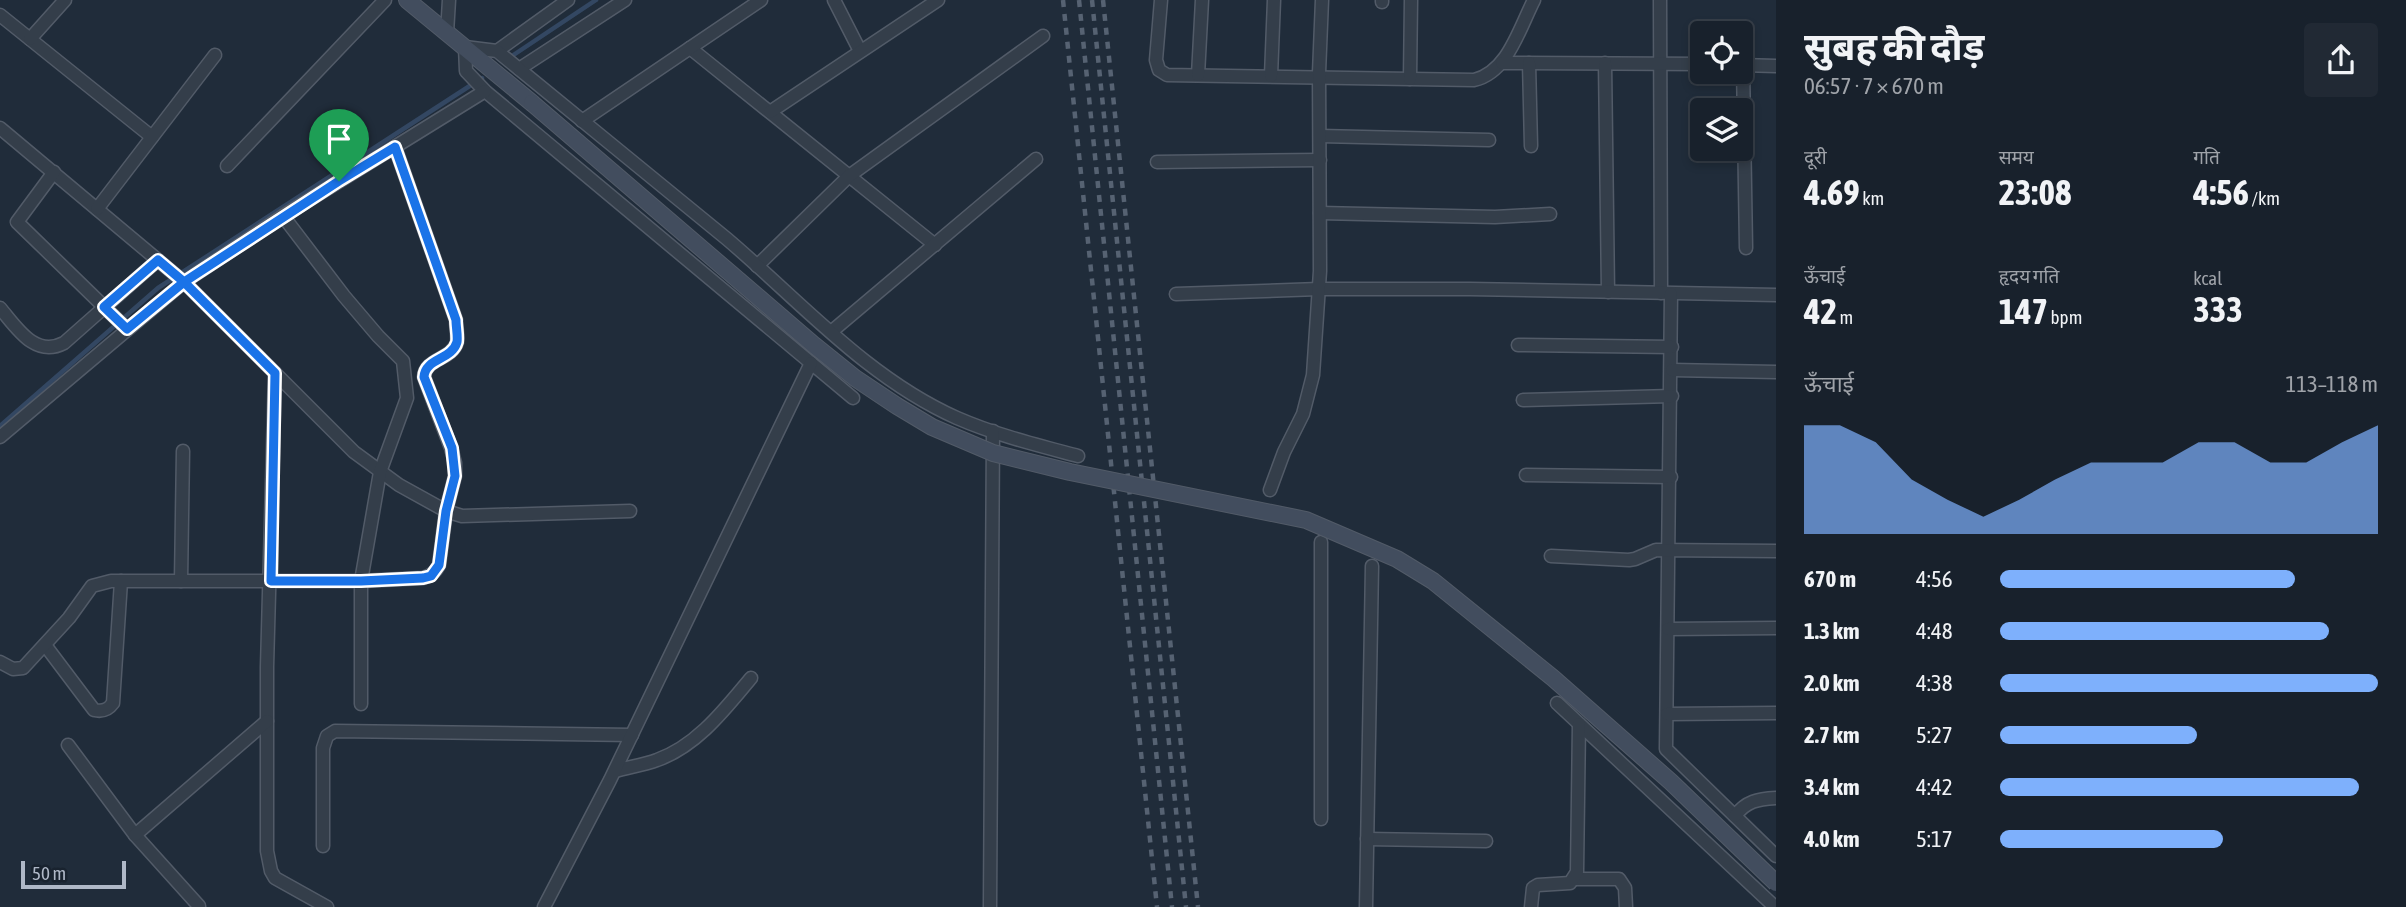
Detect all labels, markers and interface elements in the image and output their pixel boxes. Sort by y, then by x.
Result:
map controls [1690,21,1753,161]
button: locate [1690,21,1753,84]
button: share [2304,23,2378,97]
text: सुबह की दौड़ [1804,25,1984,68]
text: 06:57 · 7 × 670 m [1804,73,1944,99]
button: layers [1690,98,1753,161]
pin [309,109,369,181]
icon: arrive [320,120,358,158]
text: दूरी [1804,146,1827,168]
text: समय [1999,146,2034,168]
text: गति [2193,146,2220,168]
text: 4.69 [1804,172,1860,212]
text: 23:08 [1999,172,2071,212]
text: 4:56 [2193,172,2249,212]
text: km [1860,187,1884,209]
text: /km [2249,187,2280,209]
text: ऊँचाई [1804,265,1845,287]
text: हृदय गति [1999,265,2059,287]
text: kcal [2193,267,2222,289]
text: 333 [2193,289,2243,329]
text: 42 [1804,291,1837,331]
text: 147 [1999,291,2048,331]
text: m [1837,306,1853,328]
text: bpm [2048,306,2082,328]
text: ऊँचाई [1804,371,1854,397]
text: 113–118 m [2285,371,2378,397]
text: 670 m [1804,566,1856,592]
text: 4:56 [1916,566,1953,592]
text: 1.3 km [1804,618,1860,644]
text: 4:48 [1916,618,1953,644]
text: 2.0 km [1804,670,1860,696]
text: 4:38 [1916,670,1953,696]
text: 2.7 km [1804,722,1860,748]
text: 5:27 [1916,722,1953,748]
text: 3.4 km [1804,774,1860,800]
text: 4:42 [1916,774,1953,800]
text: 4.0 km [1804,826,1860,852]
text: 5:17 [1916,826,1953,852]
scale bar [21,858,126,890]
text: 50 m [32,862,66,884]

